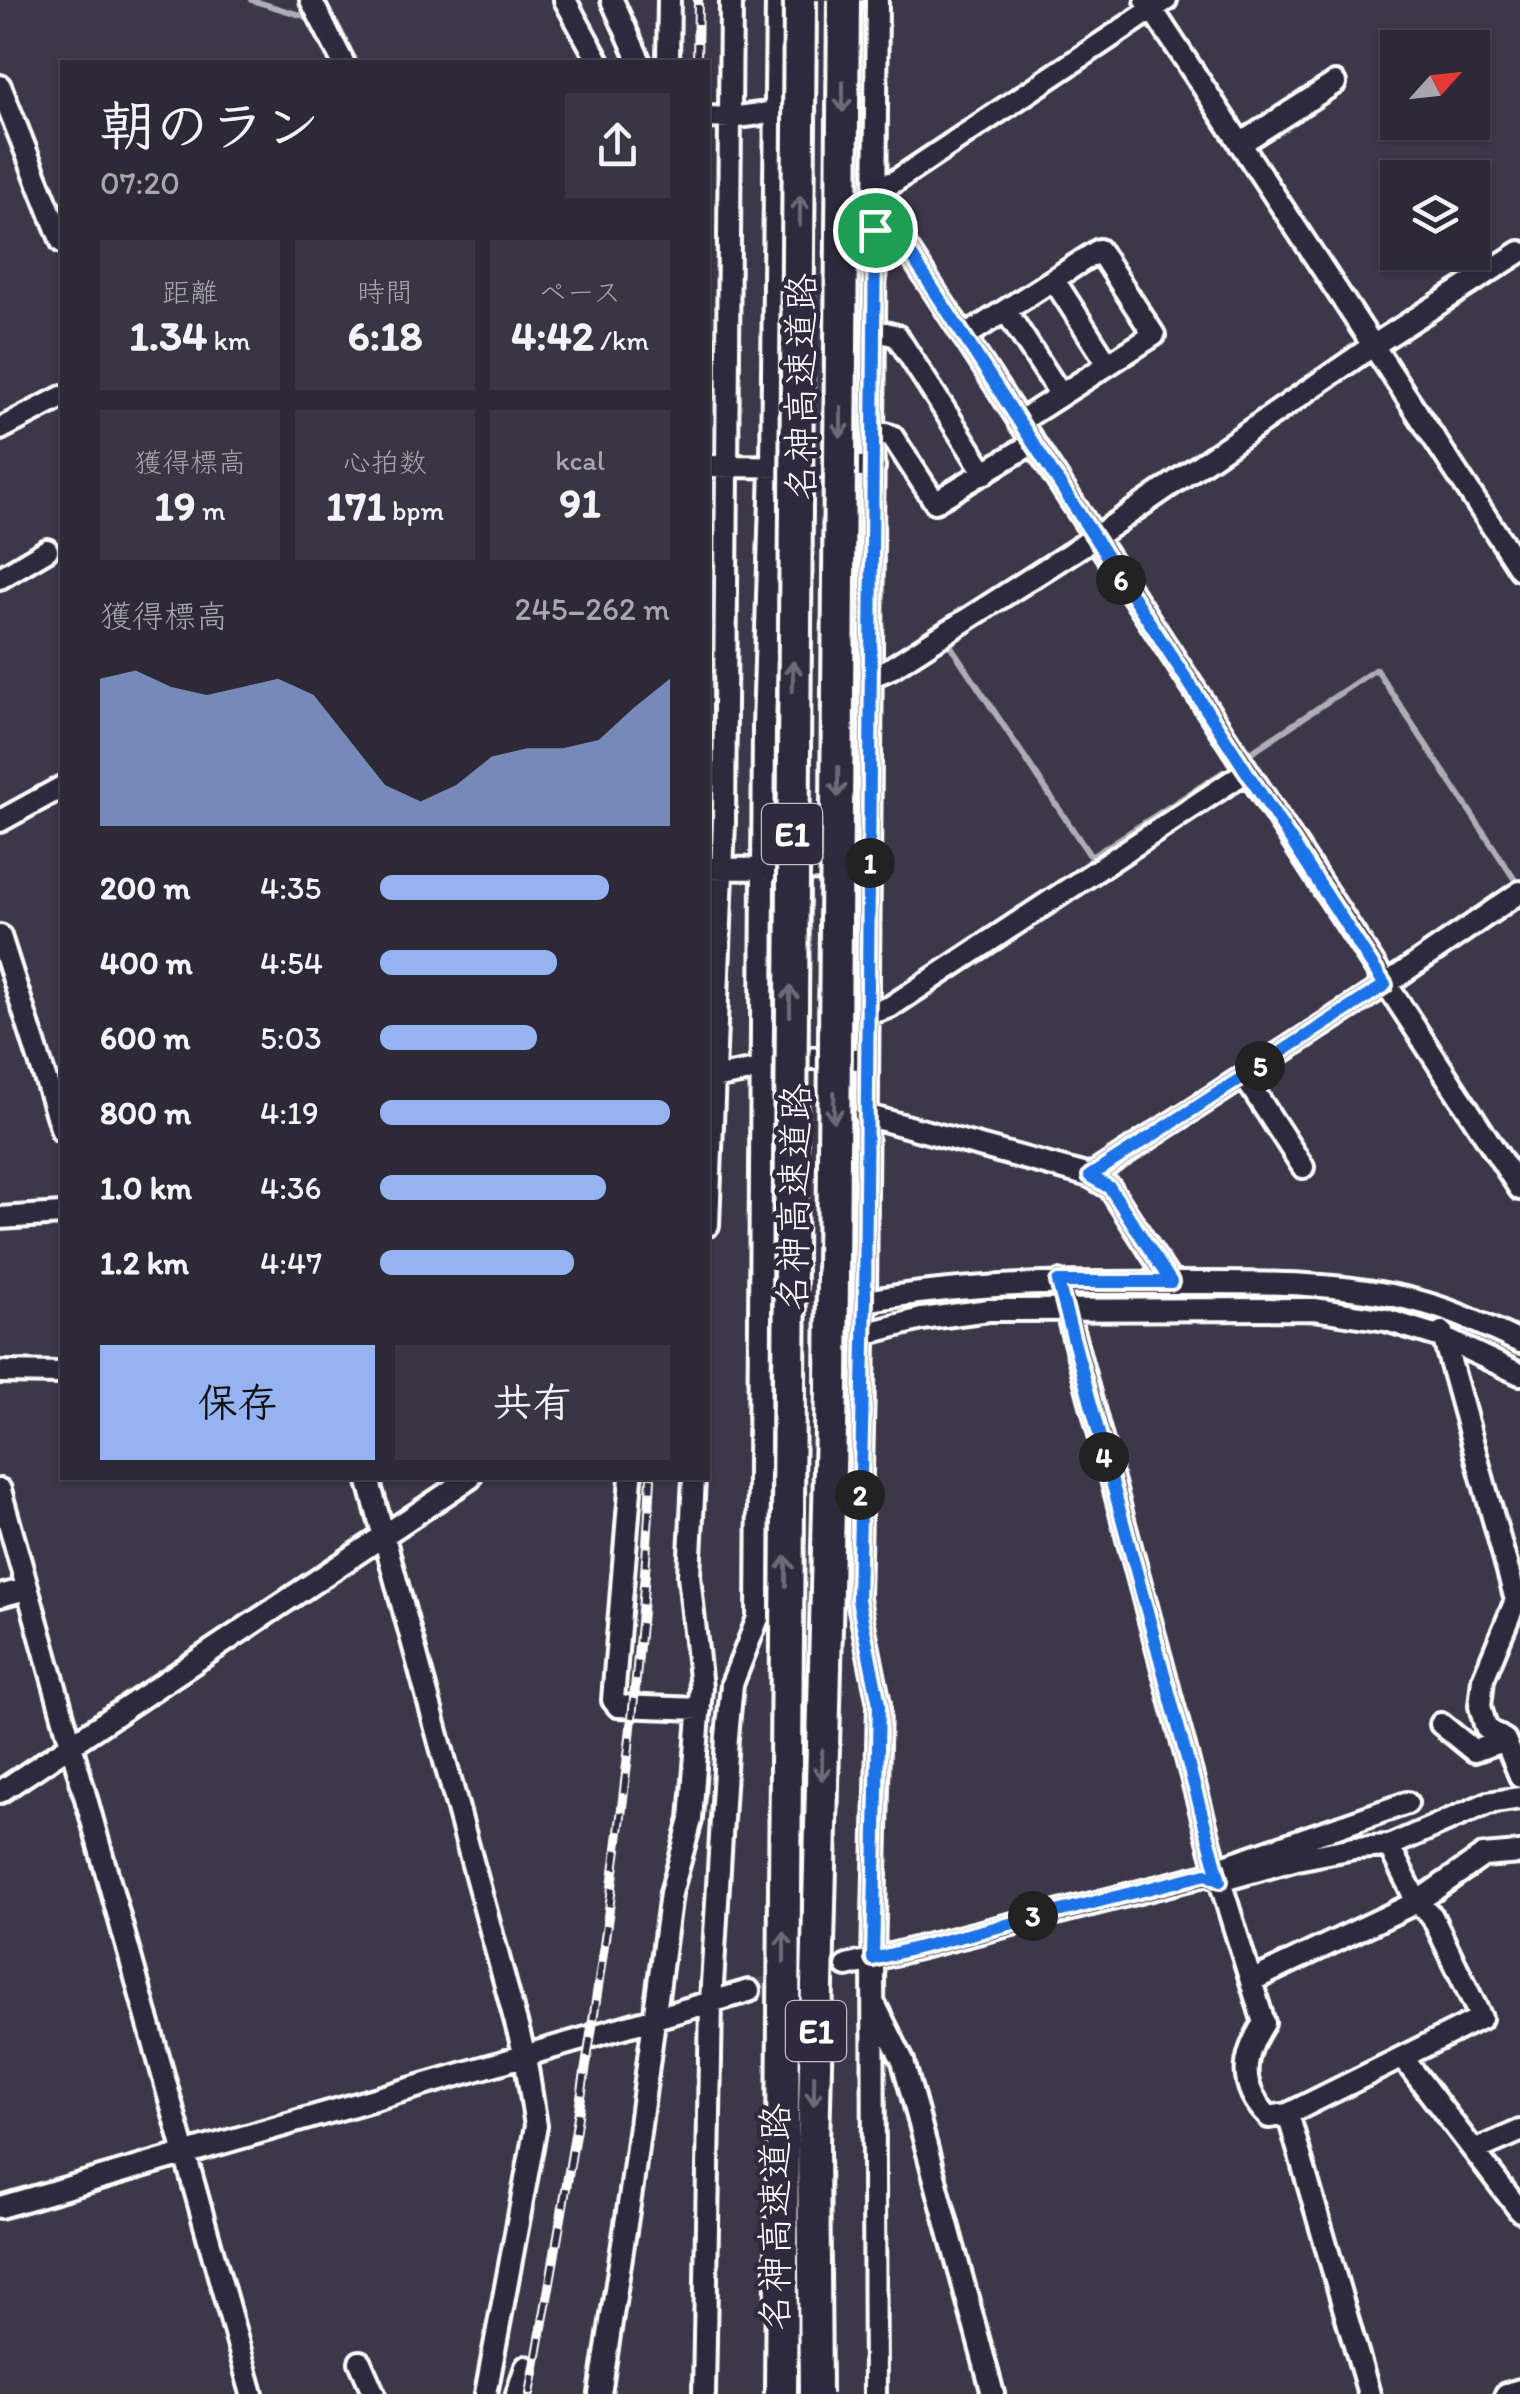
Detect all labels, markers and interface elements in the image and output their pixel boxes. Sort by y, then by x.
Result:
north arrow [1380,30,1490,140]
map controls [1380,30,1490,270]
one-way arrow [834,80,852,113]
text: 朝のラン [100,93,320,159]
button: share [565,93,670,198]
button: layers [1380,160,1490,270]
text: 07:20 [100,164,180,202]
pin [833,188,918,273]
one-way arrow [790,196,810,228]
icon: arrive [848,203,903,258]
street label: 名神高速道路 [778,273,824,501]
text: 距離 [162,275,218,309]
text: 時間 [357,275,413,309]
text: ペース [539,275,621,309]
text: 1.34 [129,310,207,361]
text: 6:18 [347,310,423,361]
text: 4:42 [511,310,594,361]
text: km [207,323,251,357]
text: /km [594,323,649,357]
one-way arrow [832,406,850,438]
text: kcal [555,443,605,477]
text: 獲得標高 [134,445,246,479]
text: 心拍数 [343,445,427,479]
text: 91 [559,477,601,528]
text: 19 [154,480,196,531]
text: 171 [326,480,386,531]
text: m [196,493,226,527]
text: bpm [386,493,444,527]
pin: 6 [1096,555,1146,605]
text: 6 [1114,563,1128,597]
text: 245–262 m [515,590,670,628]
text: 獲得標高 [100,597,228,635]
one-way arrow [783,661,802,693]
one-way arrow [828,766,848,798]
road number: E1 [762,804,822,864]
pin: 1 [845,838,895,888]
text: 1 [864,846,877,880]
text: 200 m [100,869,190,907]
text: 4:35 [260,869,321,907]
text: 400 m [100,944,193,982]
text: 4:54 [260,944,323,982]
one-way arrow [780,986,800,1018]
text: 600 m [100,1019,190,1057]
text: 5:03 [260,1019,322,1057]
pin: 5 [1235,1041,1285,1091]
text: 5 [1253,1049,1267,1083]
street label: 名神高速道路 [769,1083,819,1311]
one-way arrow [825,1091,844,1123]
text: 800 m [100,1094,191,1132]
text: 4:19 [260,1094,319,1132]
text: 1.0 km [100,1169,192,1207]
text: 4:36 [260,1169,321,1207]
text: 1.2 km [100,1244,189,1282]
text: 4:47 [260,1244,322,1282]
button: 保存 [100,1345,375,1460]
button: 共有 [395,1345,670,1460]
pin: 4 [1079,1432,1129,1482]
text: 4 [1096,1440,1112,1474]
pin: 2 [835,1470,885,1520]
text: 2 [853,1478,867,1512]
one-way arrow [777,1556,796,1588]
one-way arrow [813,1749,832,1781]
pin: 3 [1008,1891,1058,1941]
text: 3 [1025,1899,1041,1933]
one-way arrow [774,1931,794,1964]
road number: E1 [786,2001,846,2061]
one-way arrow [805,2074,824,2106]
street label: 名神高速道路 [752,2103,798,2331]

